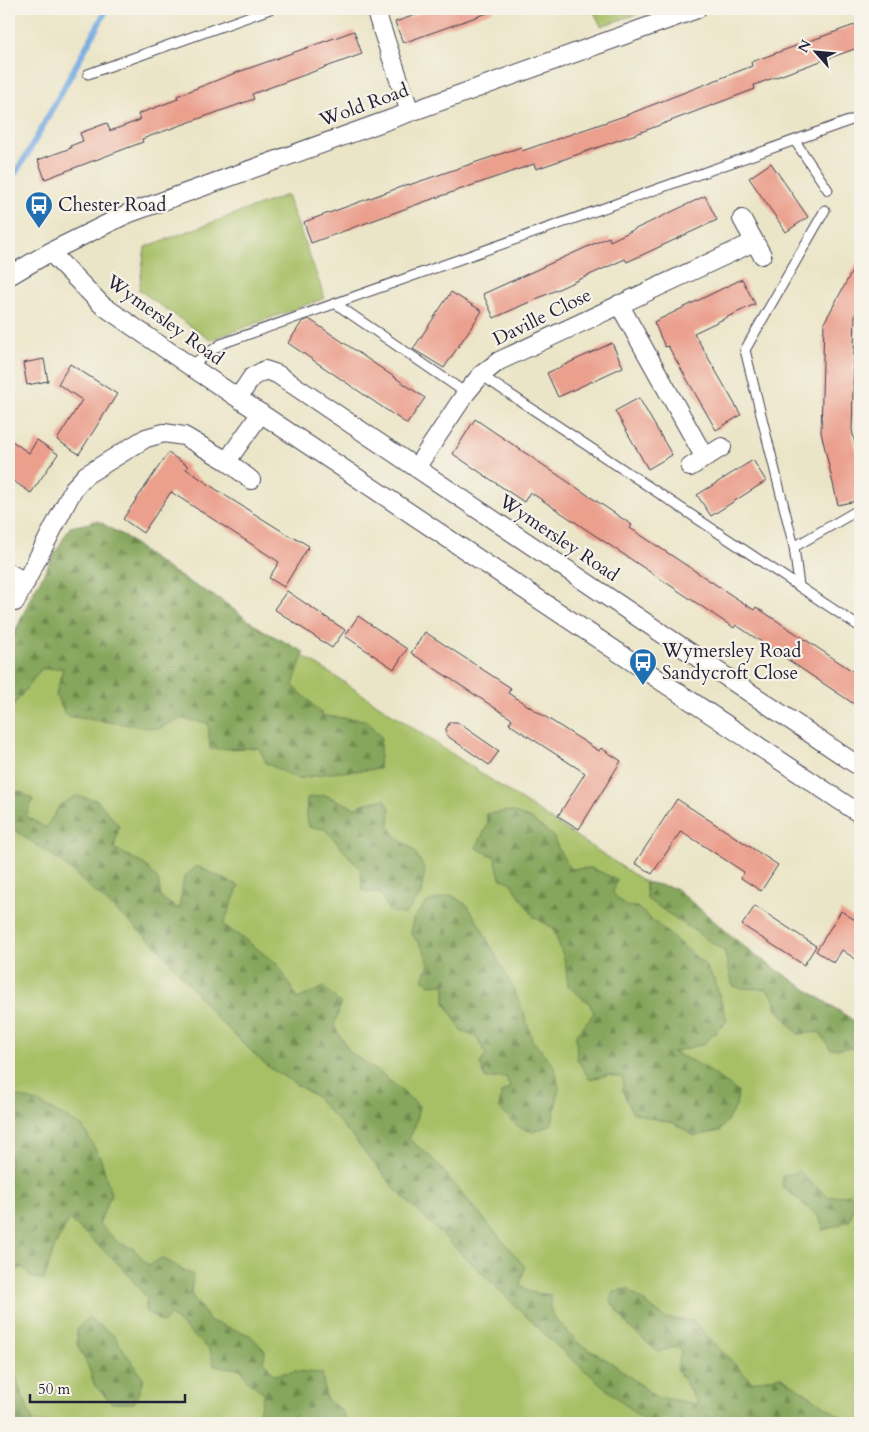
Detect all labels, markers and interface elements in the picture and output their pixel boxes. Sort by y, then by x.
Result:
north arrow [792,28,842,78]
text: N [794,37,816,56]
street label: Wold Road [315,77,412,133]
bus stop icon: Chester Road [24,190,54,229]
place label: Chester Road [58,192,166,218]
street label: Wymersley Road [100,268,229,371]
street label: Daville Close [488,282,596,352]
street label: Wymersley Road [493,488,624,588]
place label: Wymersley Road Sandycroft Close [661,638,801,686]
bus stop icon: Wymersley Road Sandycroft Close [628,647,658,686]
scale bar [30,1372,185,1404]
text: 50 m [38,1379,70,1399]

